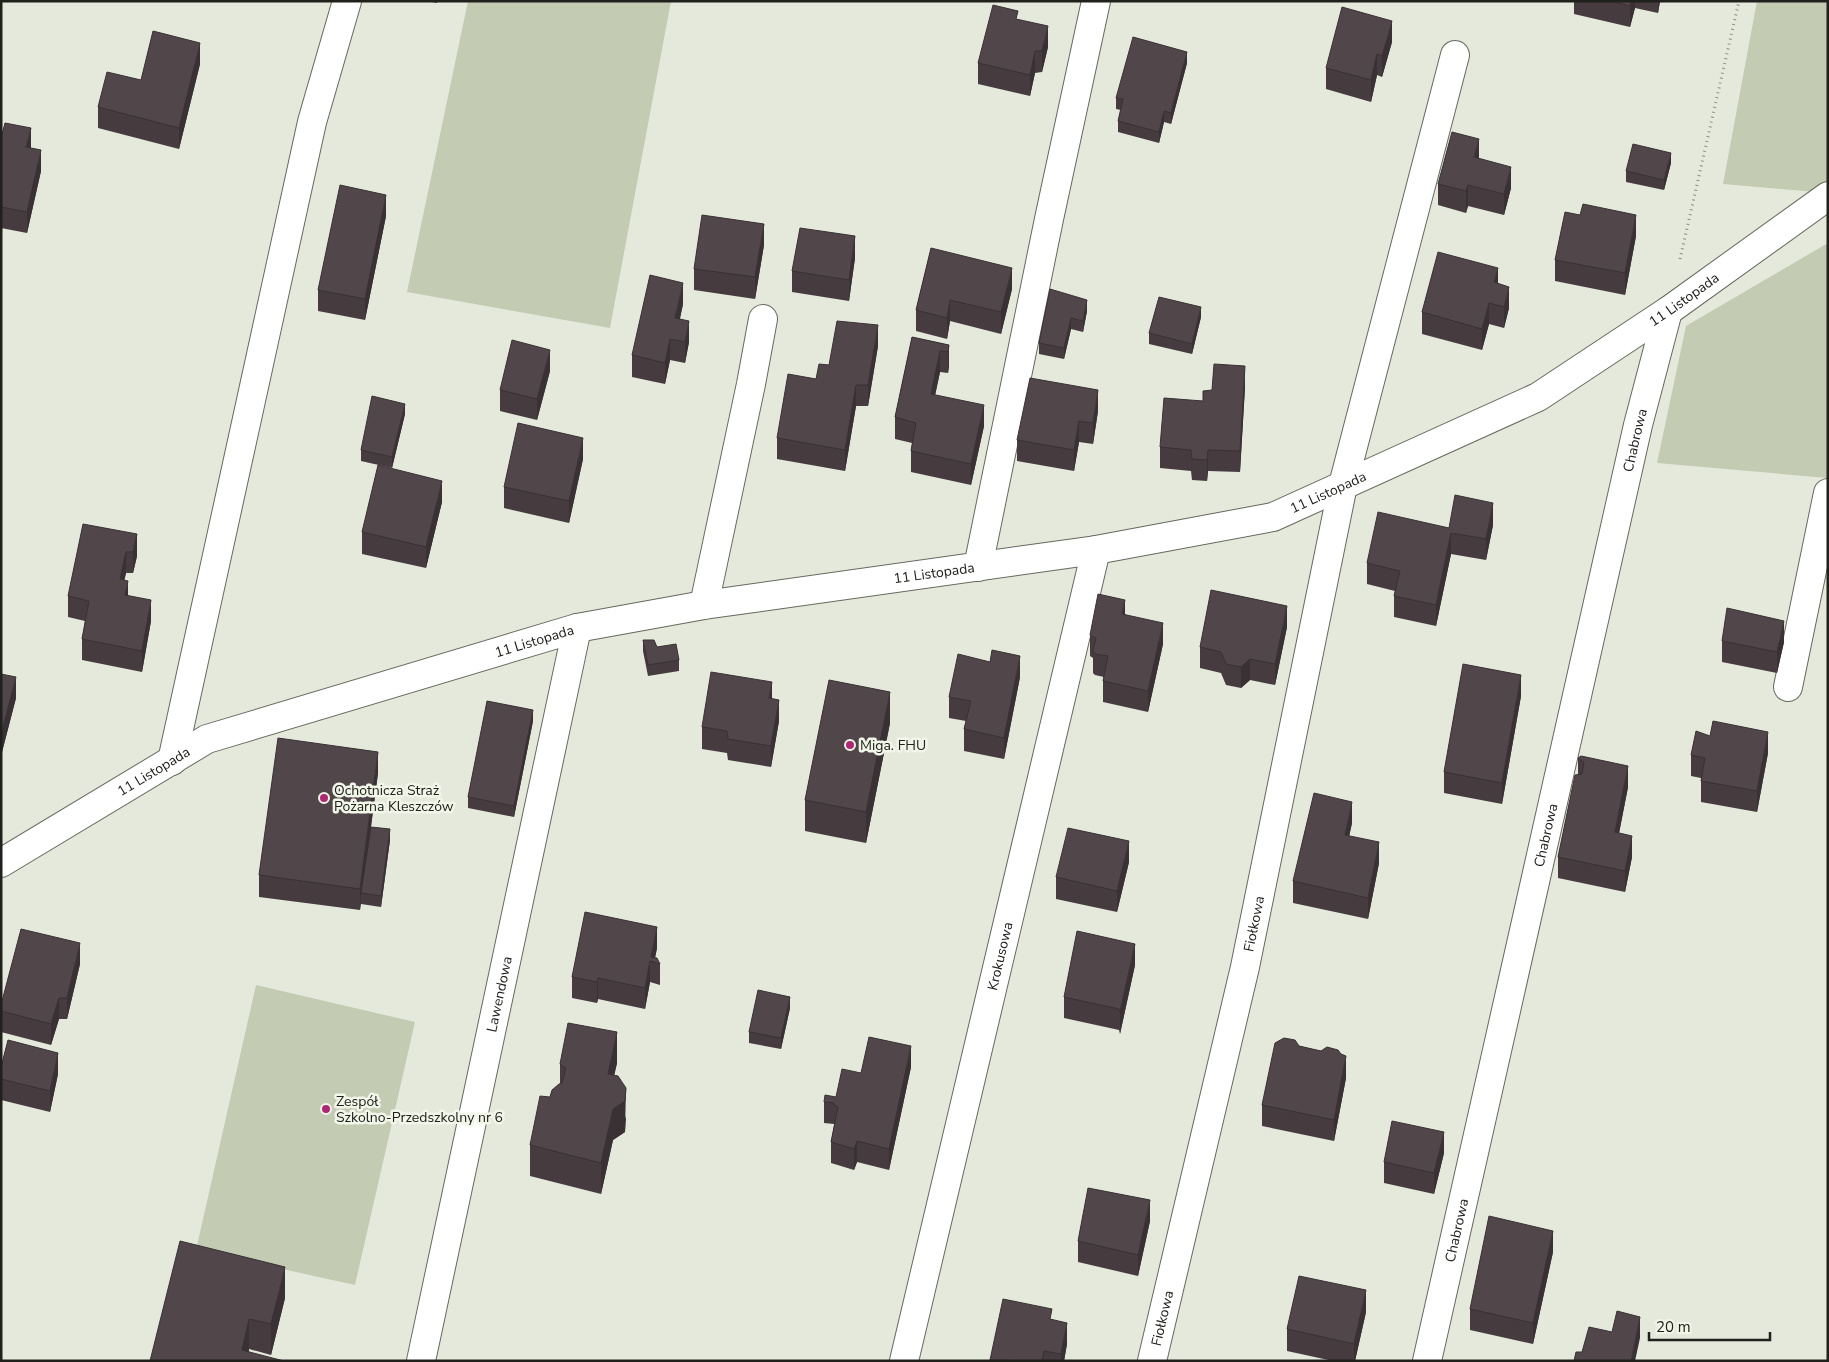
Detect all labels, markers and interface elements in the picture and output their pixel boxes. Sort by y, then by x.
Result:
street label: 11 Listopada [1645,268,1723,331]
street label: Chabrowa [1619,406,1652,474]
street label: 11 Listopada [1287,467,1369,518]
street label: 11 Listopada [892,558,976,588]
street label: 11 Listopada [492,620,576,662]
place label: Miga. FHU [860,736,926,755]
marker: Miga. FHU [844,739,856,751]
street label: 11 Listopada [114,742,194,801]
place label: Ochotnicza Straż Pożarna Kleszczów [334,781,454,816]
marker: Ochotnicza Straż Pożarna Kleszczów [318,792,330,804]
street label: Chabrowa [1530,802,1562,869]
street label: Fiołkowa [1239,894,1269,953]
street label: Krokusowa [983,920,1018,992]
street label: Lawendowa [482,955,517,1034]
place label: Zespół Szkolno-Przedszkolny nr 6 [336,1092,503,1127]
marker: Zespół Szkolno-Przedszkolny nr 6 [320,1103,332,1115]
street label: Chabrowa [1441,1197,1473,1264]
street label: Fiołkowa [1147,1289,1178,1348]
scale bar [1649,1310,1770,1342]
text: 20 m [1656,1317,1691,1337]

